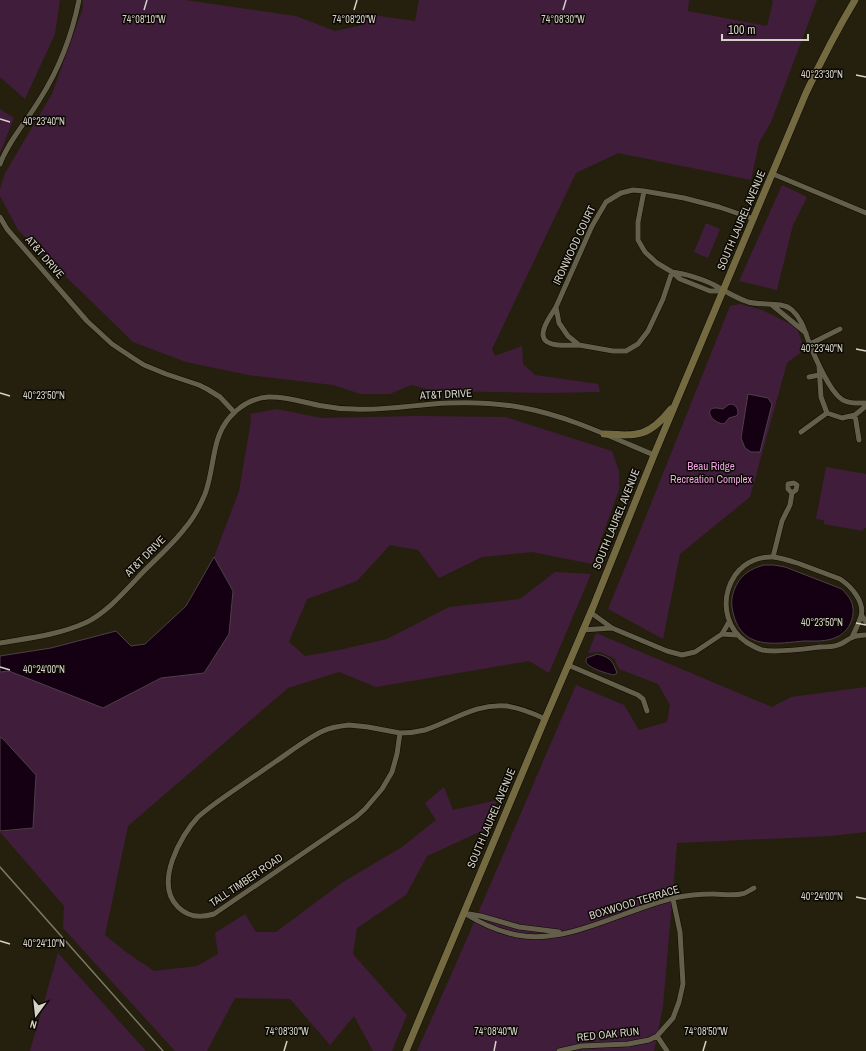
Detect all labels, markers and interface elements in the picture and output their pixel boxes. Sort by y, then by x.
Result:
text: 74°08'10"W [122,13,166,26]
text: 74°08'20"W [332,13,376,26]
text: 74°08'30"W [541,13,585,26]
scale bar [722,16,808,42]
text: 100 m [728,22,755,38]
text: 40°23'30"N [801,68,843,81]
text: 40°23'40"N [23,115,65,128]
street label: SOUTH LAUREL AVENUE [714,168,768,272]
street label: IRONWOOD COURT [549,203,599,287]
street label: AT&T DRIVE [22,232,67,281]
text: 40°23'40"N [801,342,843,355]
street label: AT&T DRIVE [419,386,472,402]
text: 40°23'50"N [23,389,65,402]
park label: Beau Ridge Recreation Complex [670,459,753,486]
street label: SOUTH LAUREL AVENUE [589,467,643,571]
street label: AT&T DRIVE [121,533,168,580]
text: 40°23'50"N [801,616,843,629]
text: 40°24'00"N [23,663,65,676]
street label: SOUTH LAUREL AVENUE [464,766,518,870]
street label: TALL TIMBER ROAD [207,850,285,910]
street label: BOXWOOD TERRACE [587,882,681,922]
text: 40°24'00"N [801,890,843,903]
text: 40°24'10"N [23,937,65,950]
north arrow [16,995,56,1035]
text: N [28,1017,38,1032]
street label: RED OAK RUN [576,1024,640,1044]
text: 74°08'30"W [265,1025,309,1038]
text: 74°08'40"W [474,1025,518,1038]
text: 74°08'50"W [684,1025,728,1038]

